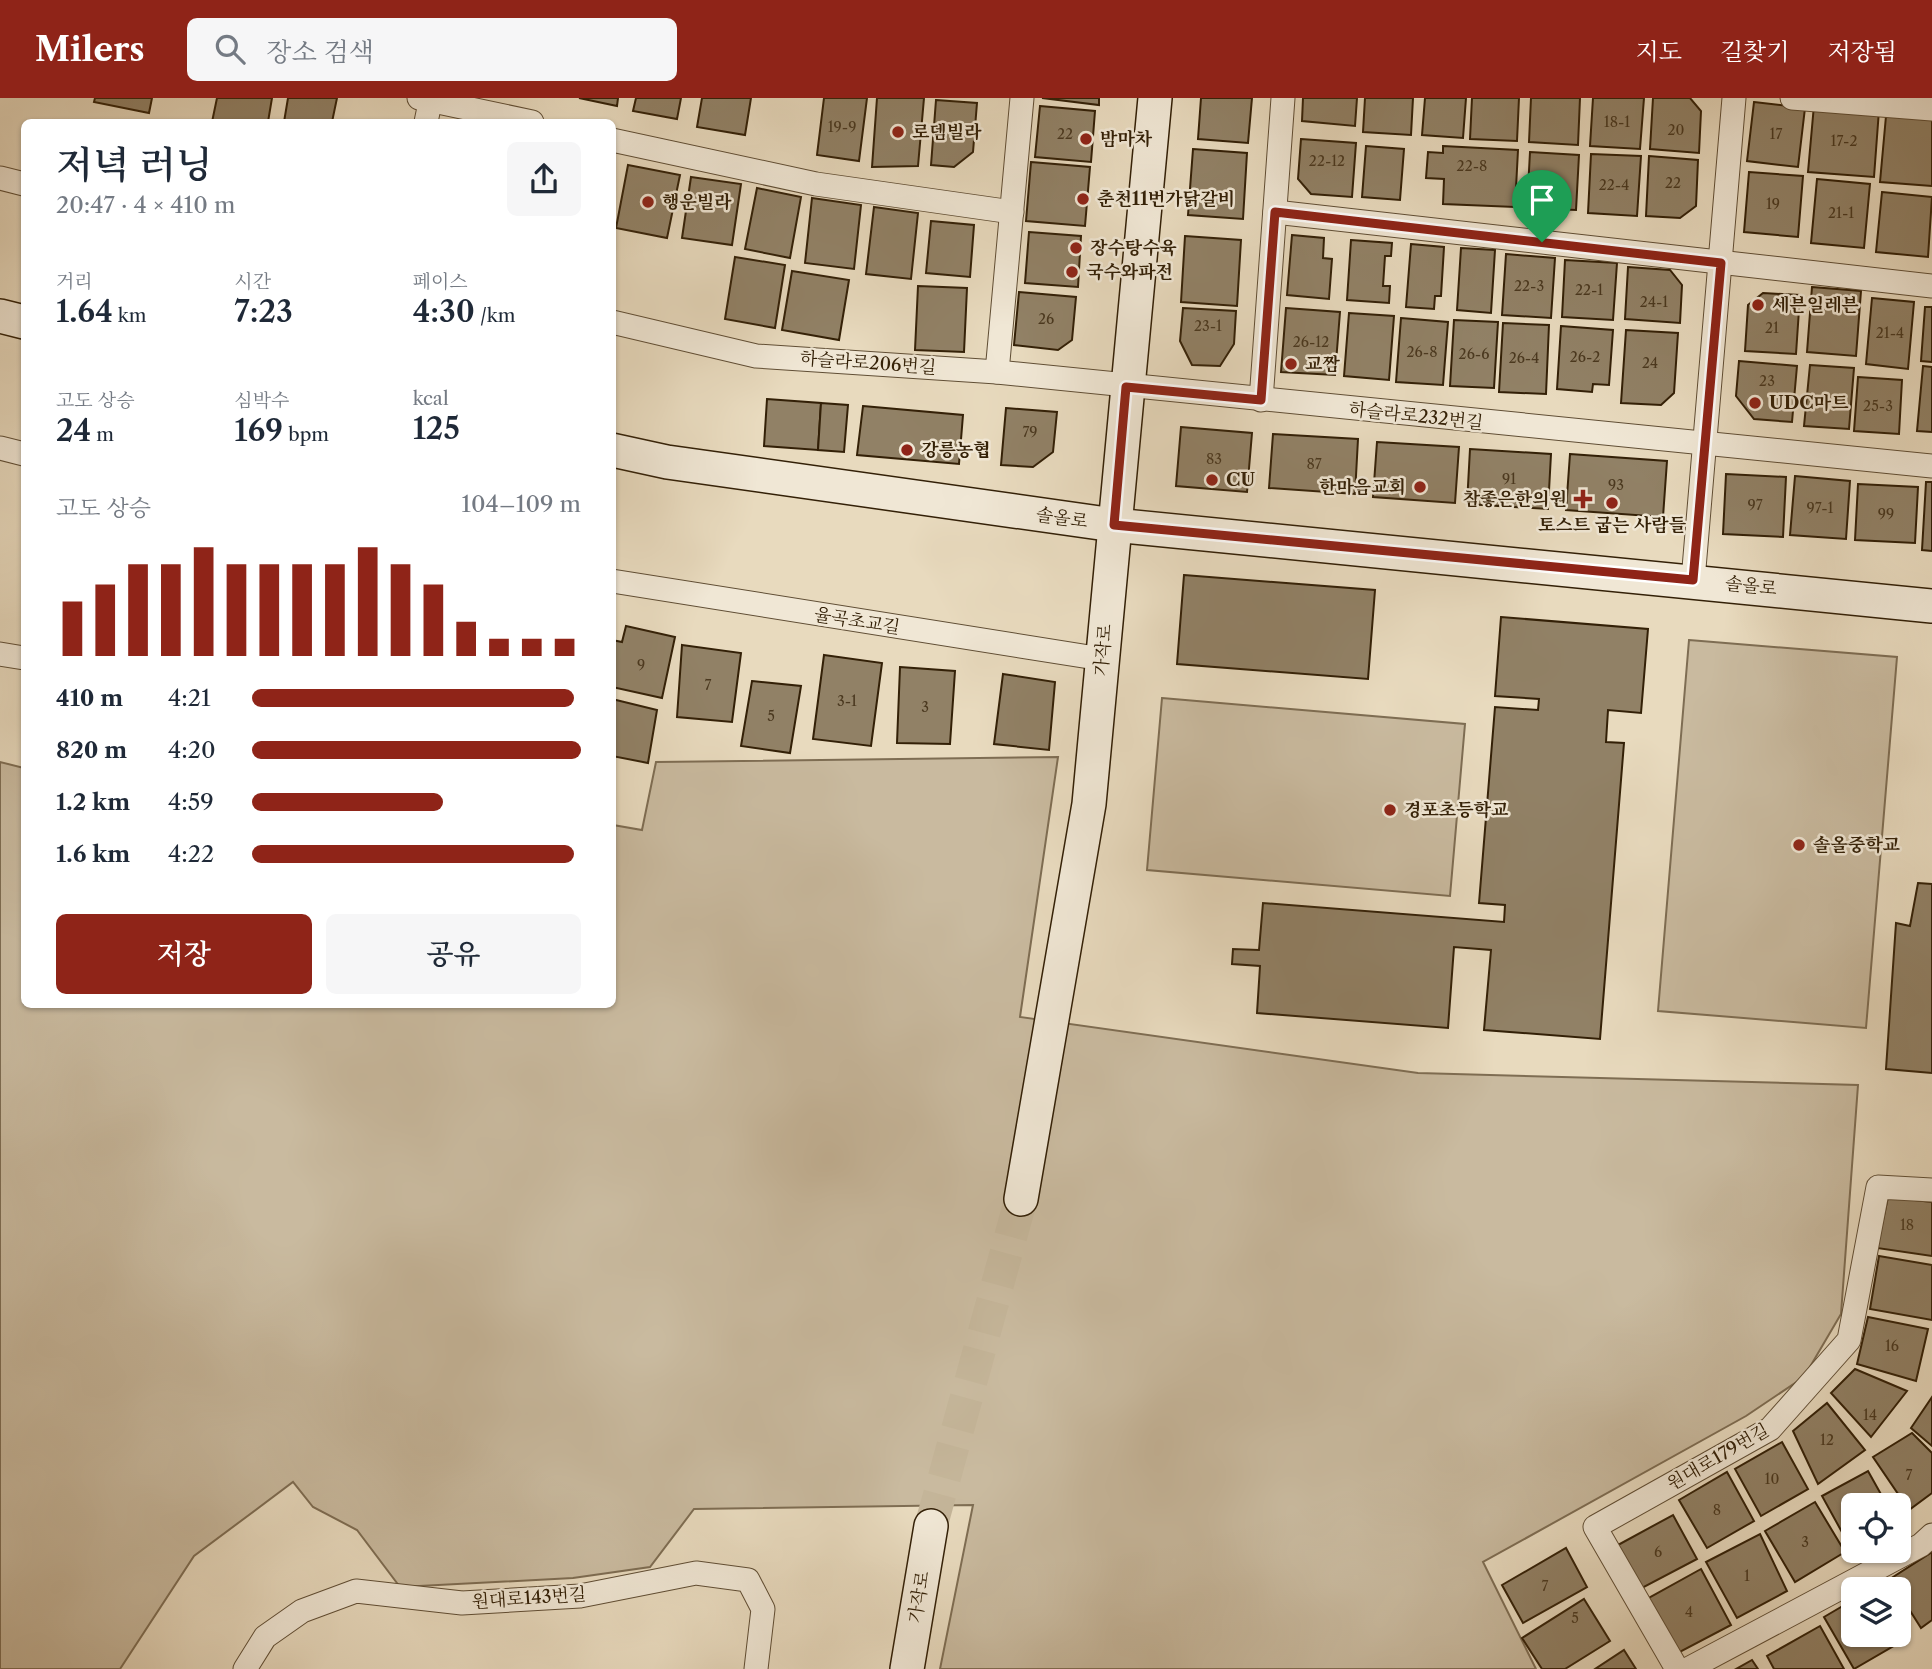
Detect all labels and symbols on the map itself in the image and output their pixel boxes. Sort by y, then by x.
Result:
house number: 18-1 [1604,113,1630,131]
house number: 19-9 [828,118,856,136]
place label: 로뎀빌라 [912,121,982,143]
house number: 20 [1668,121,1685,139]
marker: 로뎀빌라 [890,124,906,140]
house number: 22 [1057,125,1073,143]
house number: 17 [1770,125,1782,143]
place label: 밤마차 [1100,128,1153,150]
marker: 밤마차 [1078,131,1094,147]
house number: 17-2 [1831,132,1857,150]
house number: 22-12 [1309,152,1345,170]
house number: 22-8 [1457,157,1487,175]
pin [1512,170,1572,242]
house number: 22 [1665,174,1681,192]
house number: 22-4 [1599,176,1629,194]
place label: 춘천11번가닭갈비 [1097,188,1235,210]
place label: 행운빌라 [662,191,732,213]
marker: 춘천11번가닭갈비 [1075,191,1091,207]
marker: 행운빌라 [640,194,656,210]
house number: 19 [1766,195,1780,213]
house number: 21-1 [1828,204,1854,222]
place label: 장수탕수육 [1090,237,1177,259]
marker: 장수탕수육 [1068,240,1084,256]
place label: 국수와파전 [1086,261,1173,283]
marker: 국수와파전 [1064,264,1080,280]
house number: 22-3 [1514,277,1544,295]
house number: 22-1 [1575,281,1603,299]
house number: 24-1 [1640,293,1668,311]
place label: 세븐일레븐 [1772,294,1859,316]
marker: 세븐일레븐 [1750,297,1766,313]
house number: 26 [1038,310,1054,328]
house number: 23-1 [1194,317,1222,335]
house number: 21 [1765,319,1779,337]
house number: 21-4 [1876,324,1904,342]
house number: 26-12 [1293,333,1329,351]
house number: 26-8 [1407,343,1437,361]
house number: 26-6 [1459,345,1489,363]
street label: 하슬라로206번길 [799,347,937,379]
house number: 26-2 [1570,348,1600,366]
house number: 26-4 [1509,349,1539,367]
place label: 교짬 [1305,353,1340,375]
house number: 24 [1642,354,1658,372]
marker: 교짬 [1283,356,1299,372]
house number: 23 [1759,372,1775,390]
place label: UDC마트 [1769,392,1849,414]
marker: UDC마트 [1747,395,1763,411]
house number: 25-3 [1863,397,1893,415]
street label: 하슬라로232번길 [1348,398,1484,434]
house number: 79 [1022,423,1038,441]
place label: 강릉농협 [921,439,991,461]
marker: 강릉농협 [899,442,915,458]
house number: 83 [1206,450,1222,468]
house number: 87 [1306,455,1322,473]
place label: CU [1226,469,1255,491]
house number: 91 [1502,470,1516,488]
marker: CU [1204,472,1220,488]
place label: 한마음교회 [1319,476,1406,498]
house number: 93 [1608,476,1624,494]
marker: 한마음교회 [1412,479,1428,495]
place label: 참좋은한의원 [1463,488,1567,510]
marker: 참좋은한의원 [1573,489,1593,509]
marker: 토스트 굽는 사람들 [1604,495,1620,511]
house number: 97 [1747,496,1763,514]
house number: 97-1 [1807,499,1834,517]
street label: 솔올로 [1035,503,1089,533]
house number: 99 [1878,505,1894,523]
place label: 토스트 굽는 사람들 [1538,514,1687,536]
street label: 솔올로 [1724,572,1778,600]
street label: 율곡초교길 [812,603,902,639]
street label: 가작로 [1090,623,1116,677]
house number: 9 [637,656,645,674]
house number: 7 [705,676,712,694]
house number: 3-1 [837,692,857,710]
house number: 3 [921,698,929,716]
house number: 5 [767,707,775,725]
place label: 경포초등학교 [1404,799,1509,821]
marker: 경포초등학교 [1382,802,1398,818]
place label: 솔올중학교 [1813,834,1901,856]
marker: 솔올중학교 [1791,837,1807,853]
house number: 18 [1900,1216,1914,1234]
house number: 16 [1885,1337,1899,1355]
house number: 14 [1863,1406,1877,1424]
street label: 원대로179번길 [1663,1419,1773,1495]
house number: 12 [1820,1431,1834,1449]
house number: 7 [1906,1466,1913,1484]
house number: 10 [1765,1470,1779,1488]
house number: 8 [1713,1501,1721,1519]
house number: 3 [1801,1533,1809,1551]
house number: 6 [1654,1543,1662,1561]
house number: 1 [1744,1567,1750,1585]
street label: 가작로 [904,1570,934,1624]
house number: 7 [1542,1577,1549,1595]
street label: 원대로143번길 [471,1583,587,1613]
house number: 4 [1685,1603,1693,1621]
house number: 5 [1571,1609,1579,1627]

